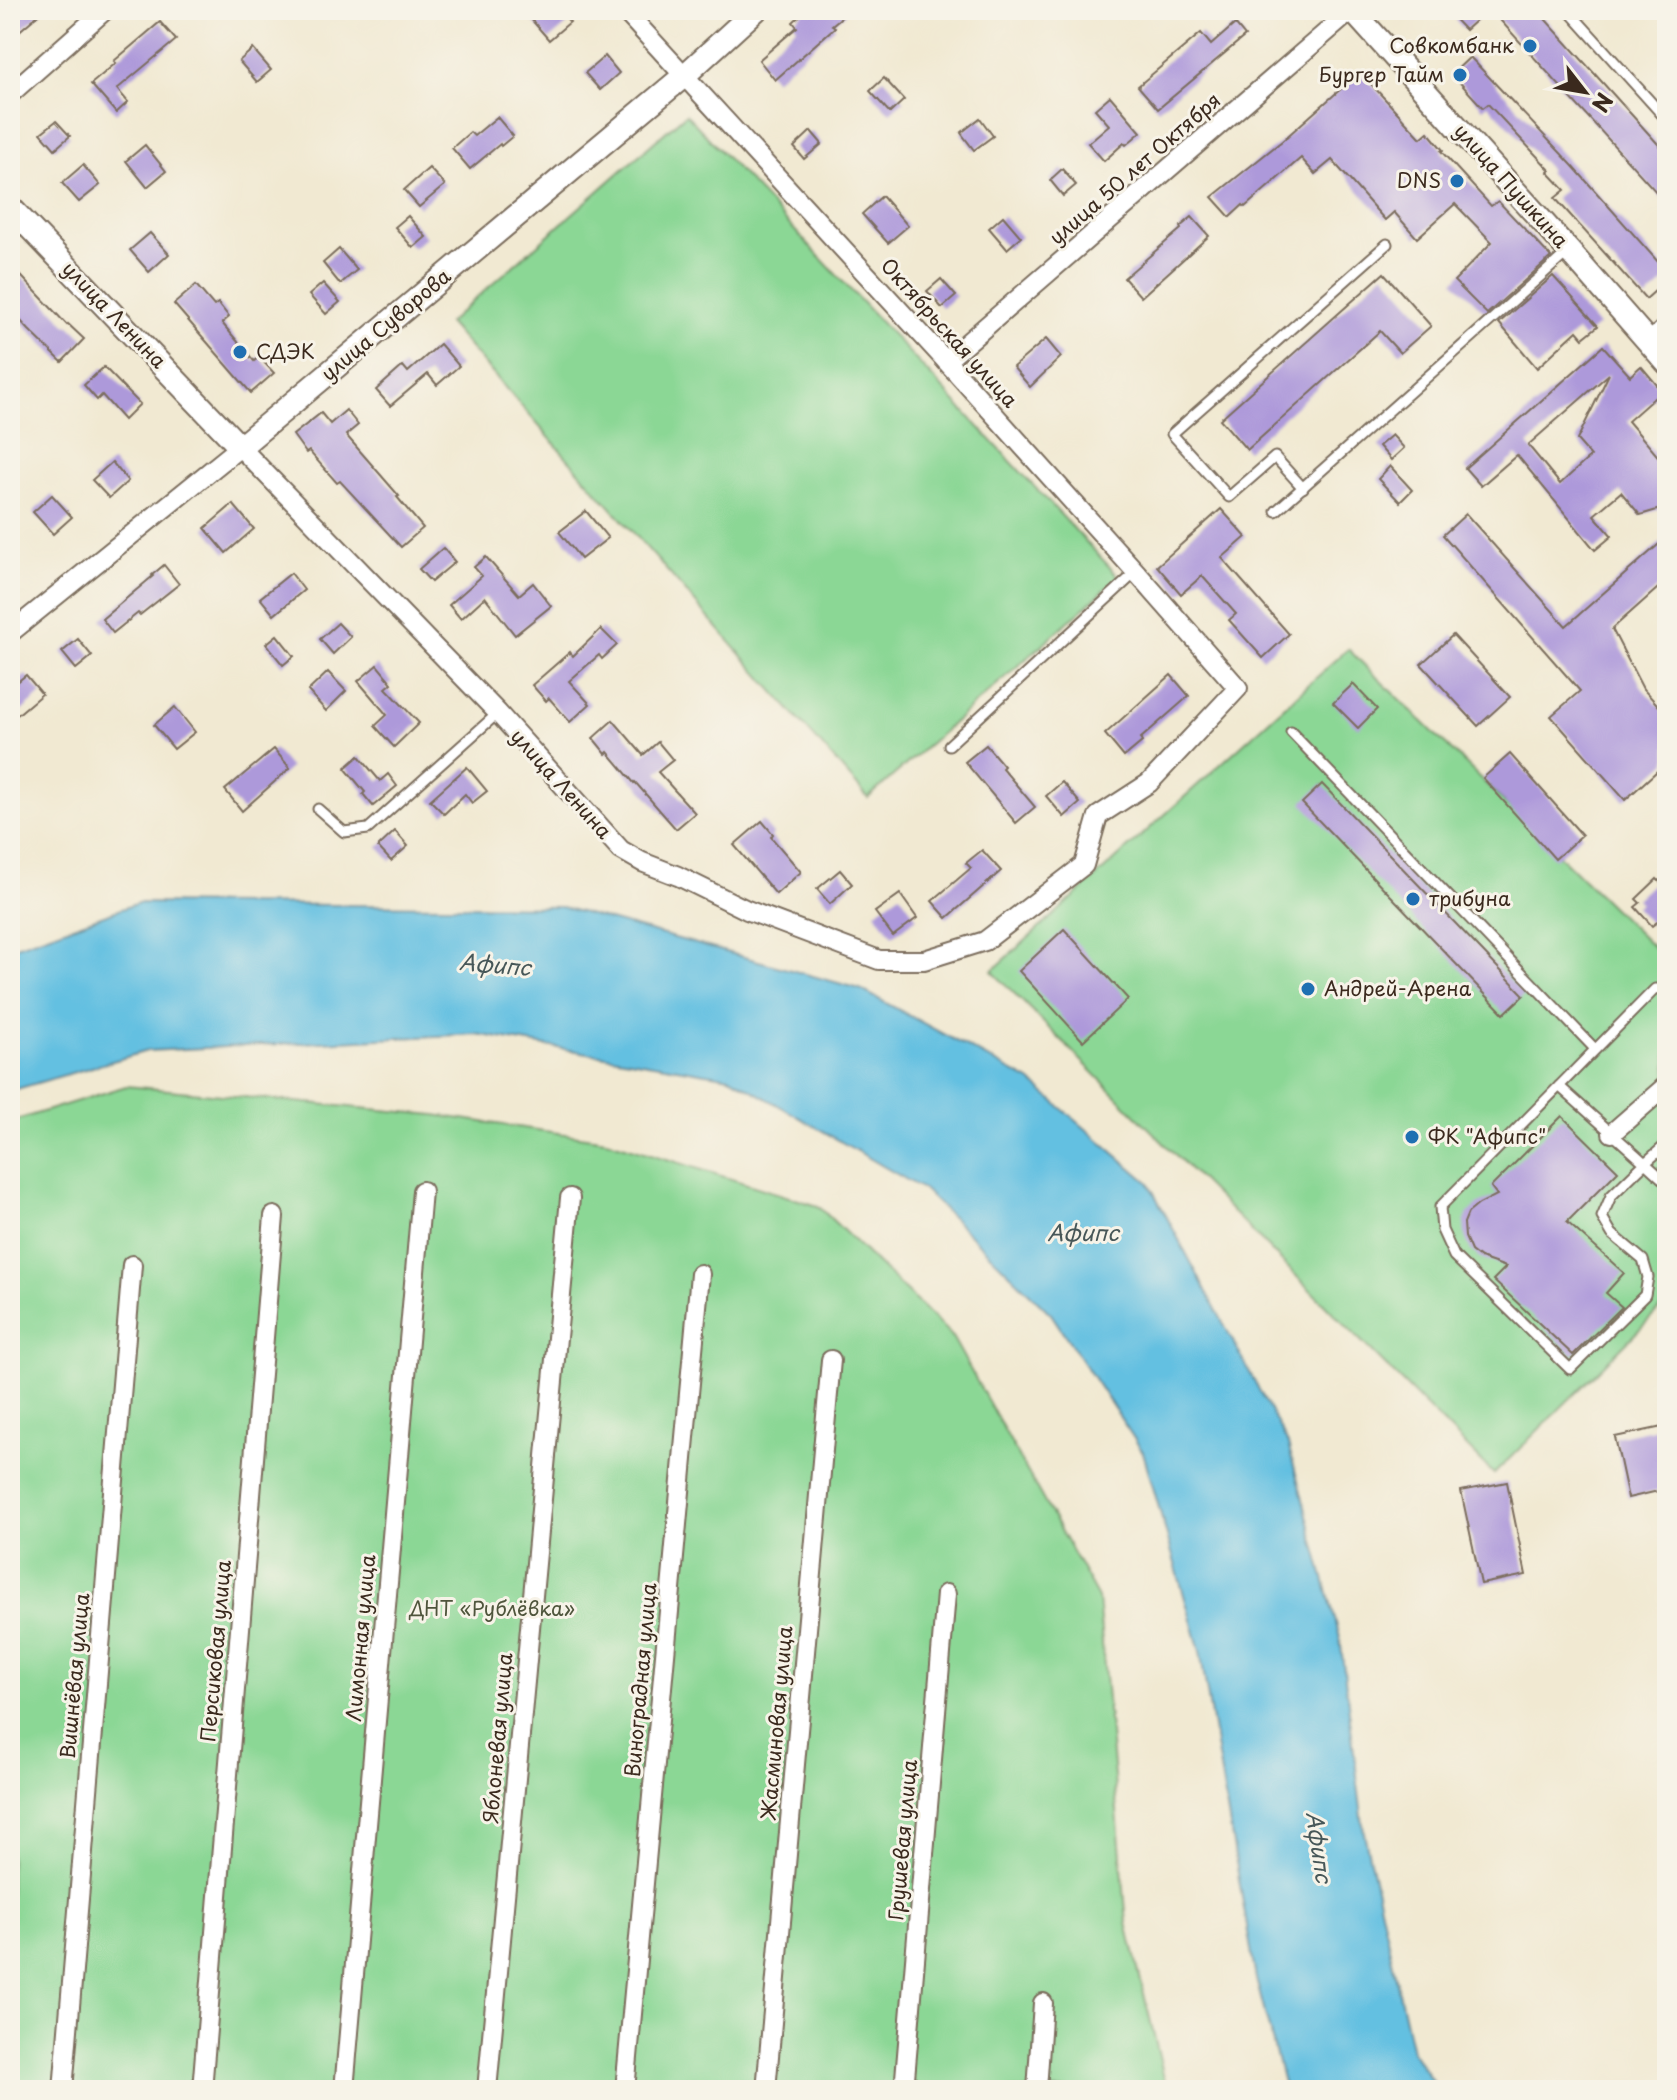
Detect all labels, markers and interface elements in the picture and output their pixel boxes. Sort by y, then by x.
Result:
place label: Совкомбанк [1389,30,1514,60]
marker: Совкомбанк [1521,37,1539,55]
north arrow [1545,52,1625,132]
place label: Бургер Тайм [1319,59,1444,89]
marker: Бургер Тайм [1451,66,1469,84]
street label: улица 50 лет Октября [1042,85,1227,251]
text: N [1585,87,1622,119]
street label: улица Пушкина [1448,116,1576,255]
place label: DNS [1397,165,1441,195]
marker: DNS [1448,172,1466,190]
street label: Октябрьская улица [874,251,1026,414]
street label: улица Ленина [56,254,174,375]
street label: улица Суворова [314,261,457,388]
place label: СДЭК [256,336,315,366]
marker: СДЭК [231,343,249,361]
street label: улица Ленина [504,722,620,845]
place label: трибуна [1429,883,1511,913]
marker: трибуна [1404,890,1422,908]
water label: Афипс [458,944,535,983]
place label: Андрей-Арена [1324,973,1472,1003]
marker: Андрей-Арена [1299,980,1317,998]
place label: ФК "Афипс" [1428,1121,1546,1151]
marker: ФК "Афипс" [1403,1128,1421,1146]
water label: Афипс [1047,1215,1121,1248]
street label: Лимонная улица [338,1553,382,1723]
street label: Персиковая улица [192,1558,238,1743]
street label: Виноградная улица [617,1581,663,1778]
street label: Вишнёвая улица [52,1591,96,1760]
park label: ДНТ «Рублёвка» [408,1593,575,1623]
street label: Жасминовая улица [752,1624,799,1822]
street label: Яблоневая улица [475,1651,519,1824]
street label: Грушевая улица [880,1758,924,1922]
water label: Афипс [1299,1809,1342,1887]

